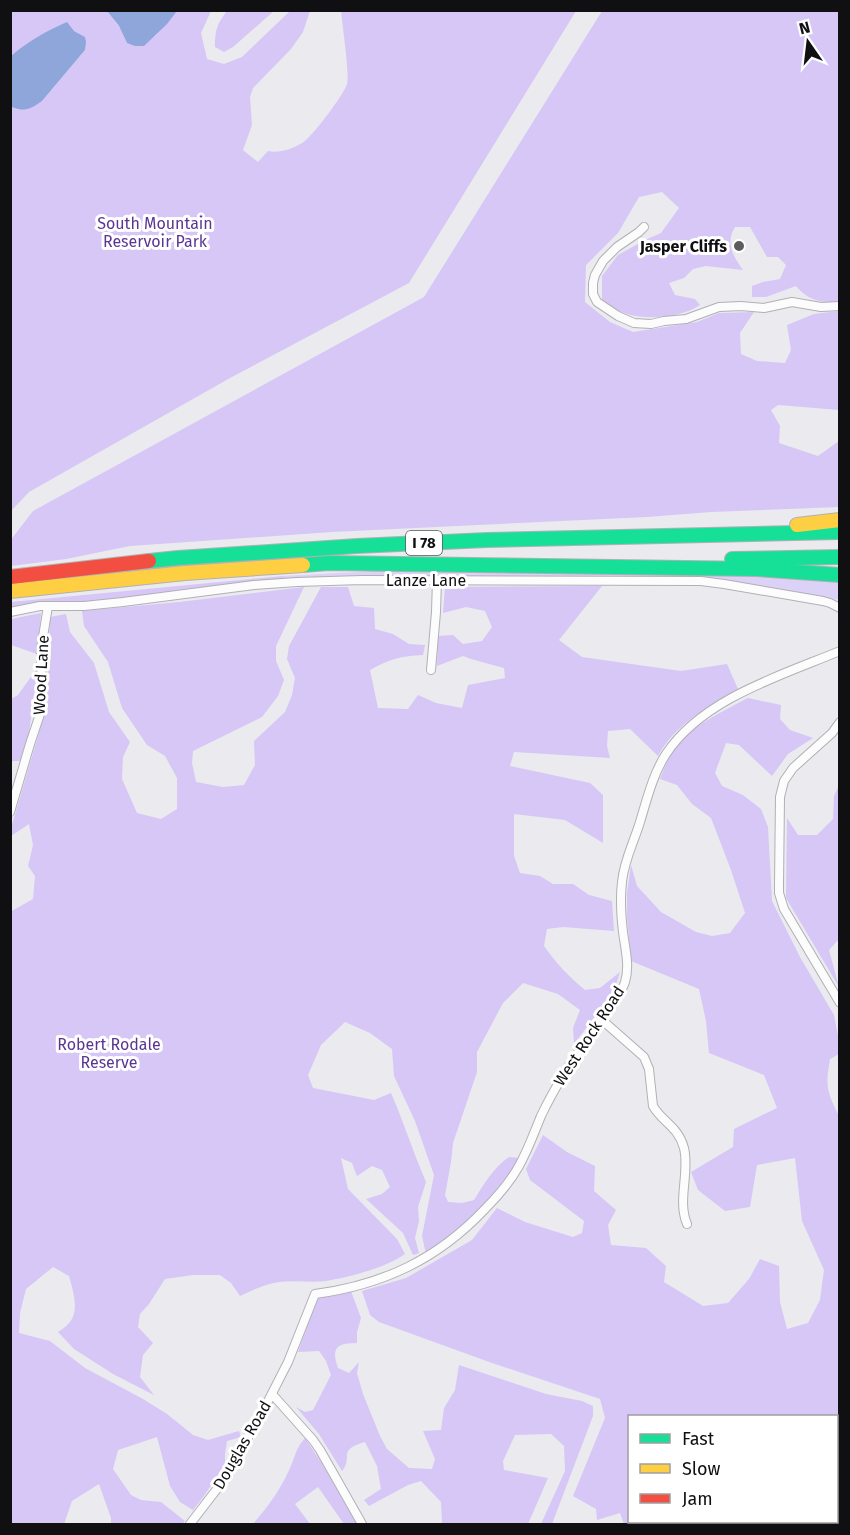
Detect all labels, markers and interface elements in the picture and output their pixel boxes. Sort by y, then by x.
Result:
north arrow [778,12,838,72]
text: N [797,17,812,38]
park label: South Mountain Reservoir Park [97,214,213,251]
place label: Jasper Cliffs [639,237,727,256]
marker: Jasper Cliffs [732,239,746,253]
road number: I 78 [406,531,442,555]
street label: Lanze Lane [386,571,466,590]
street label: Wood Lane [29,634,53,716]
street label: West Rock Road [550,983,628,1089]
park label: Robert Rodale Reserve [57,1035,161,1072]
street label: Douglas Road [209,1397,275,1493]
legend [628,1415,838,1523]
text: Fast [682,1428,715,1450]
text: Slow [682,1458,721,1480]
text: Jam [682,1488,713,1510]

